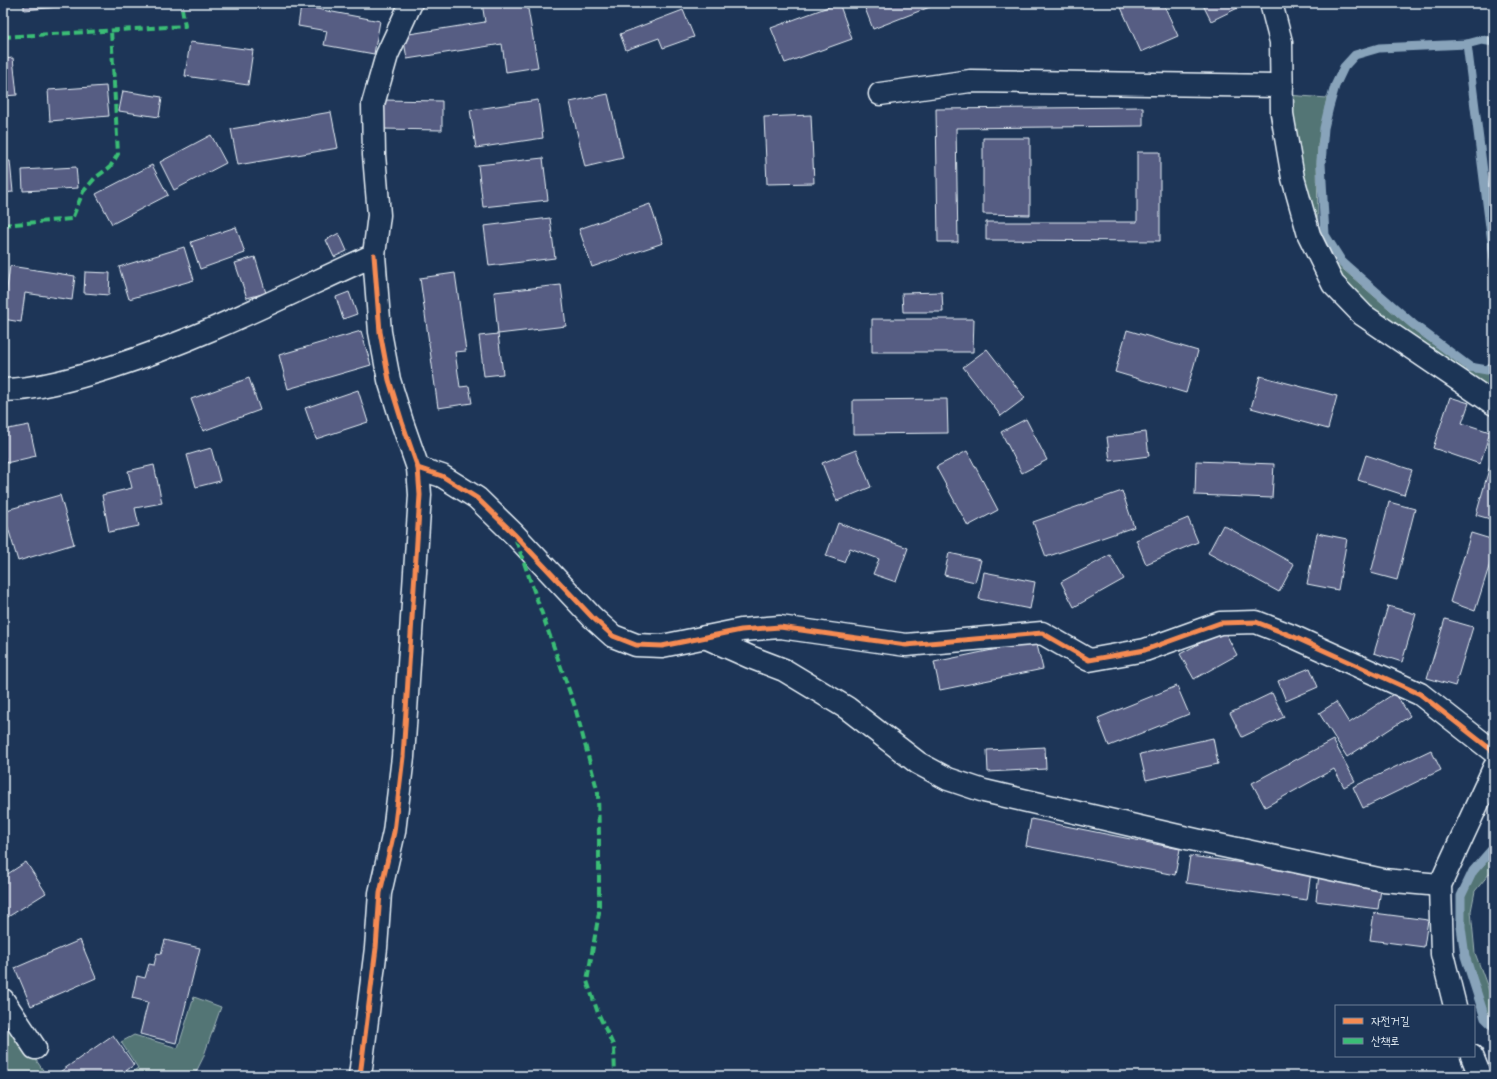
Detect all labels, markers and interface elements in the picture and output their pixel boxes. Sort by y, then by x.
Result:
legend [1335,1005,1475,1057]
text: 자전거길 [1371,1014,1410,1029]
text: 산책로 [1371,1034,1400,1049]

